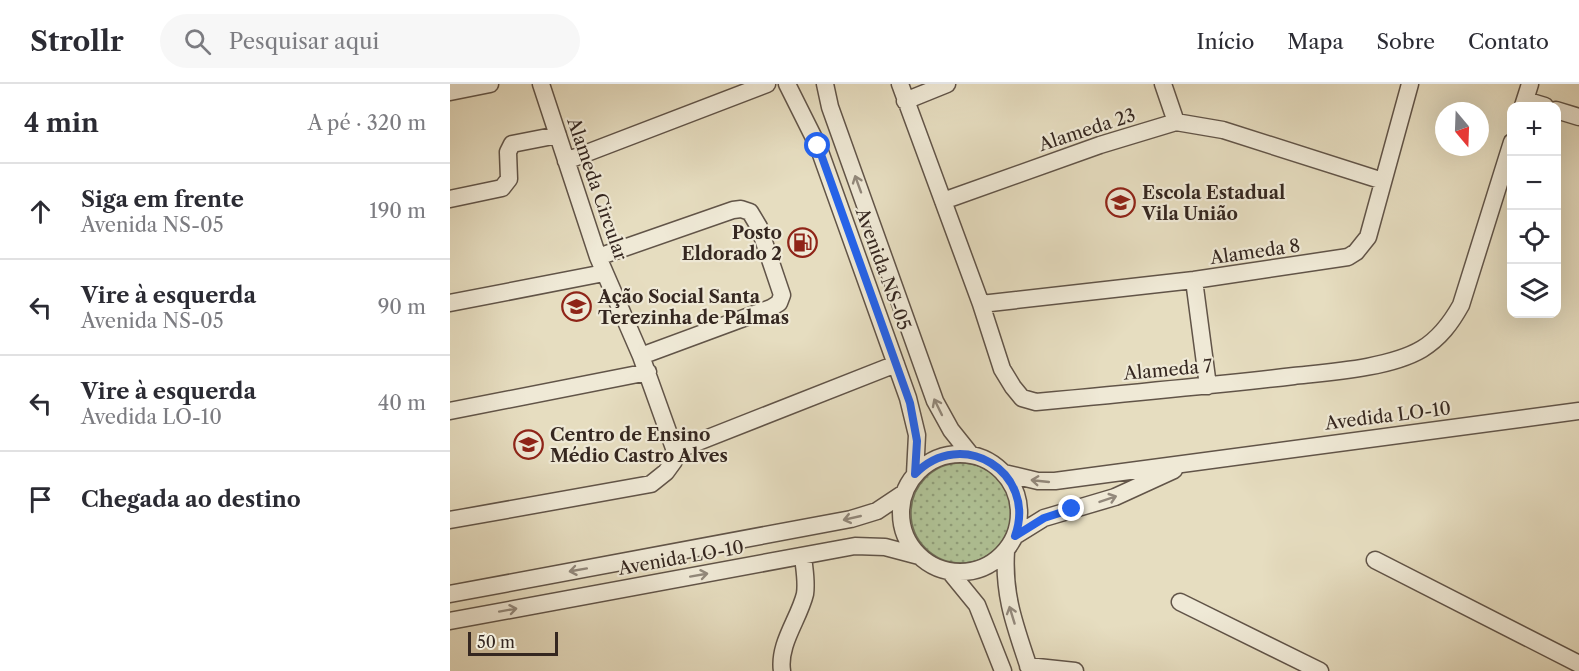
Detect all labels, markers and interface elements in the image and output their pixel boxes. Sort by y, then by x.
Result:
search box [160,14,580,68]
text: Strollr [30,24,124,58]
icon: search [181,25,214,58]
text: Pesquisar aqui [229,28,379,55]
text: Início [1197,29,1254,54]
text: Mapa [1287,29,1344,54]
text: Sobre [1377,29,1435,54]
text: Contato [1468,29,1549,54]
north arrow [1435,102,1489,156]
map controls [1507,102,1561,318]
button: + [1507,102,1561,156]
street label: Alameda 23 [1035,104,1138,156]
text: 4 min [24,107,99,139]
text: A pé · 320 m [308,111,426,135]
street label: Alameda Circular [562,114,632,264]
route start [804,132,830,158]
button: − [1507,156,1561,210]
one-way arrow [851,175,862,194]
place label: Escola Estadual Vila União [1141,182,1285,225]
text: Siga em frente [81,186,244,213]
school or university icon: Escola Estadual Vila União [1105,187,1137,219]
icon: ahead [24,195,57,228]
text: 190 m [369,199,426,223]
street label: Avenida NS-05 [850,204,915,333]
button: locate [1507,210,1561,264]
text: Avenida NS-05 [81,213,224,237]
place label: Posto Eldorado 2 [682,222,782,265]
fuel station icon: Posto Eldorado 2 [787,227,819,259]
street label: Alameda 8 [1208,235,1301,269]
button: layers [1507,264,1561,318]
text: Vire à esquerda [81,282,256,309]
place label: Ação Social Santa Terezinha de Palmas [597,286,789,329]
icon: left [24,291,57,324]
school or university icon: Ação Social Santa Terezinha de Palmas [561,291,593,323]
text: 90 m [378,295,426,319]
text: Avenida NS-05 [81,309,224,333]
street label: Alameda 7 [1122,355,1213,385]
text: Vire à esquerda [81,378,256,405]
icon: left [24,387,57,420]
text: 40 m [378,391,426,415]
street label: Avedida LO-10 [1323,397,1452,435]
one-way arrow [931,399,943,417]
text: Avedida LO-10 [81,405,222,429]
place label: Centro de Ensino Médio Castro Alves [550,424,728,467]
school or university icon: Centro de Ensino Médio Castro Alves [513,429,545,461]
one-way arrow [1031,475,1050,486]
icon: arrive [24,483,57,516]
text: Chegada ao destino [81,486,301,513]
one-way arrow [1098,493,1117,504]
route end [1058,495,1084,521]
one-way arrow [843,513,862,525]
street label: Avenida LO-10 [616,536,745,580]
one-way arrow [569,565,588,576]
one-way arrow [689,569,709,580]
one-way arrow [497,604,517,615]
one-way arrow [1006,606,1017,625]
scale bar [468,629,558,656]
text: 50 m [477,632,515,652]

